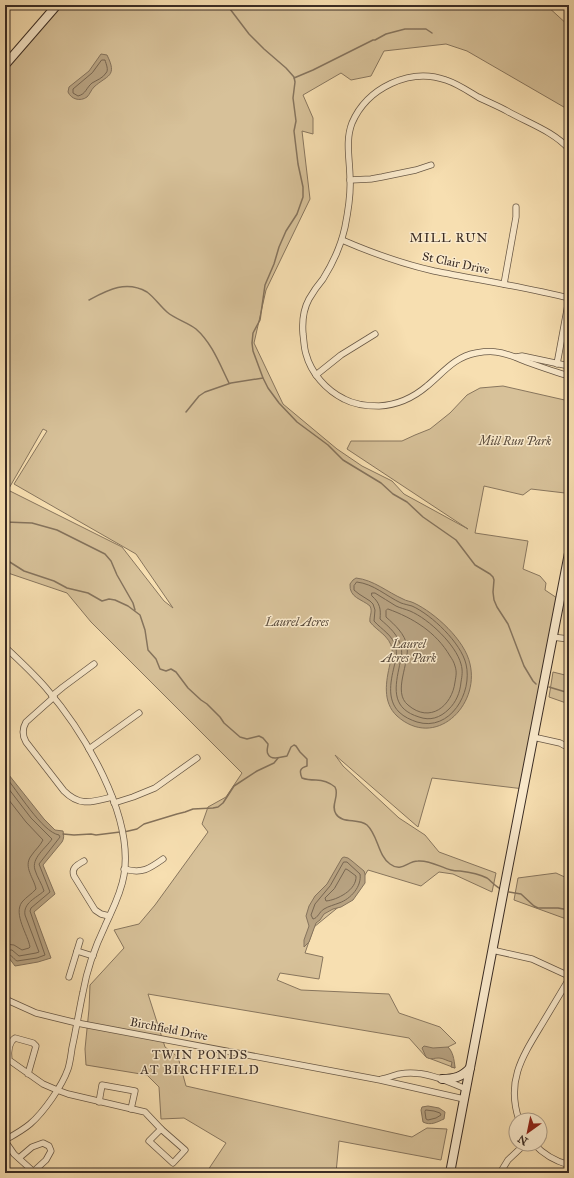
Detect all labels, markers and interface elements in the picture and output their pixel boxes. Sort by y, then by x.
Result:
district label: MILL RUN [410,230,488,246]
street label: St Clair Drive [421,249,491,277]
park label: Mill Run Park [478,434,552,448]
park label: Laurel Acres [264,615,329,629]
park label: Laurel Acres Park [380,637,437,665]
street label: Birchfield Drive [129,1015,209,1043]
district label: TWIN PONDS AT BIRCHFIELD [139,1047,260,1078]
north arrow [508,1112,548,1152]
text: N [515,1132,530,1148]

